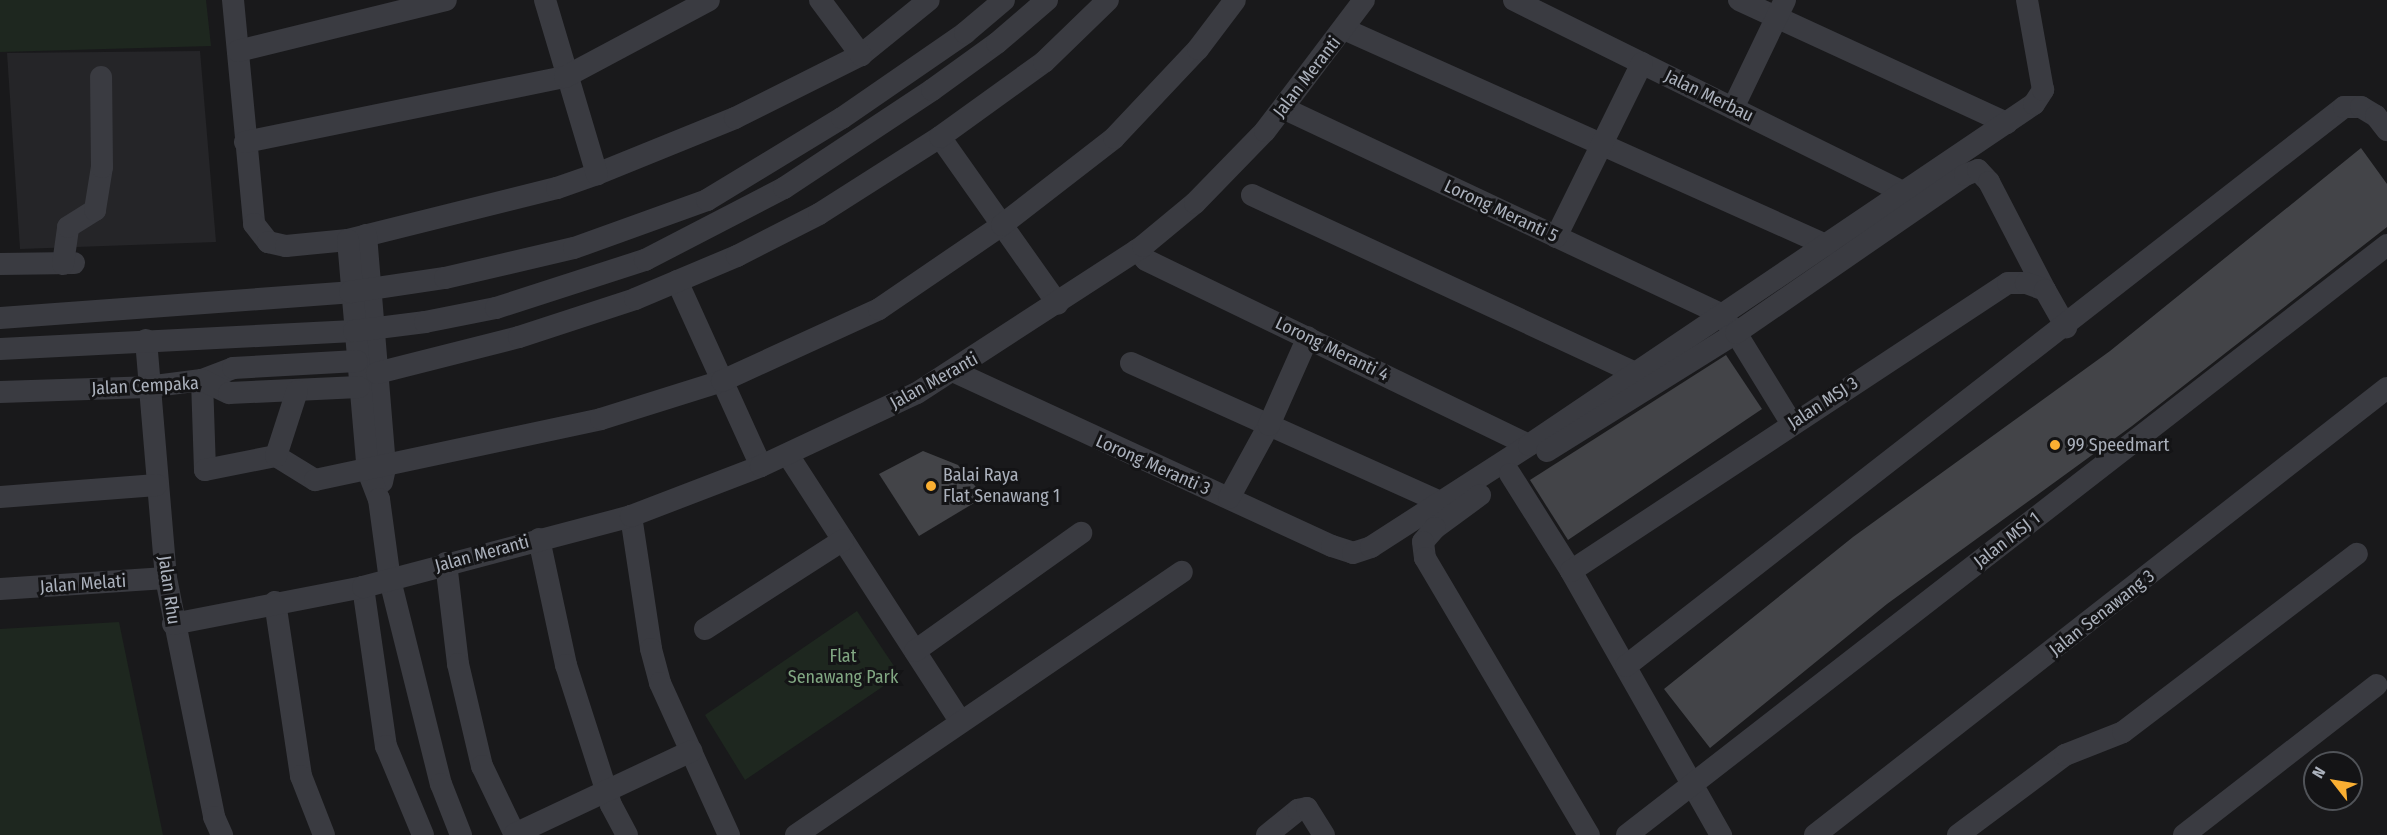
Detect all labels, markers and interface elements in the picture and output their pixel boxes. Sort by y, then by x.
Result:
street label: Jalan Meranti [1269,32,1345,122]
street label: Jalan Merbau [1661,65,1757,127]
street label: Lorong Meranti 5 [1441,175,1561,247]
street label: Lorong Meranti 4 [1272,312,1392,386]
street label: Jalan Meranti [886,348,982,414]
street label: Jalan Cempaka [91,372,199,400]
street label: Jalan MSJ 3 [1784,372,1862,434]
street label: Lorong Meranti 3 [1092,430,1214,500]
place label: 99 Speedmart [2067,434,2169,456]
marker: 99 Speedmart [2048,438,2062,452]
place label: Balai Raya Flat Senawang 1 [943,465,1060,508]
marker: Balai Raya Flat Senawang 1 [924,479,938,493]
street label: Jalan MSJ 1 [1970,507,2044,573]
street label: Jalan Meranti [432,531,532,577]
street label: Jalan Rhu [153,554,185,626]
street label: Jalan Senawang 3 [2045,565,2159,661]
street label: Jalan Melati [39,570,127,598]
park label: Flat Senawang Park [788,646,898,688]
north arrow [2303,751,2363,811]
text: N [2308,763,2329,782]

